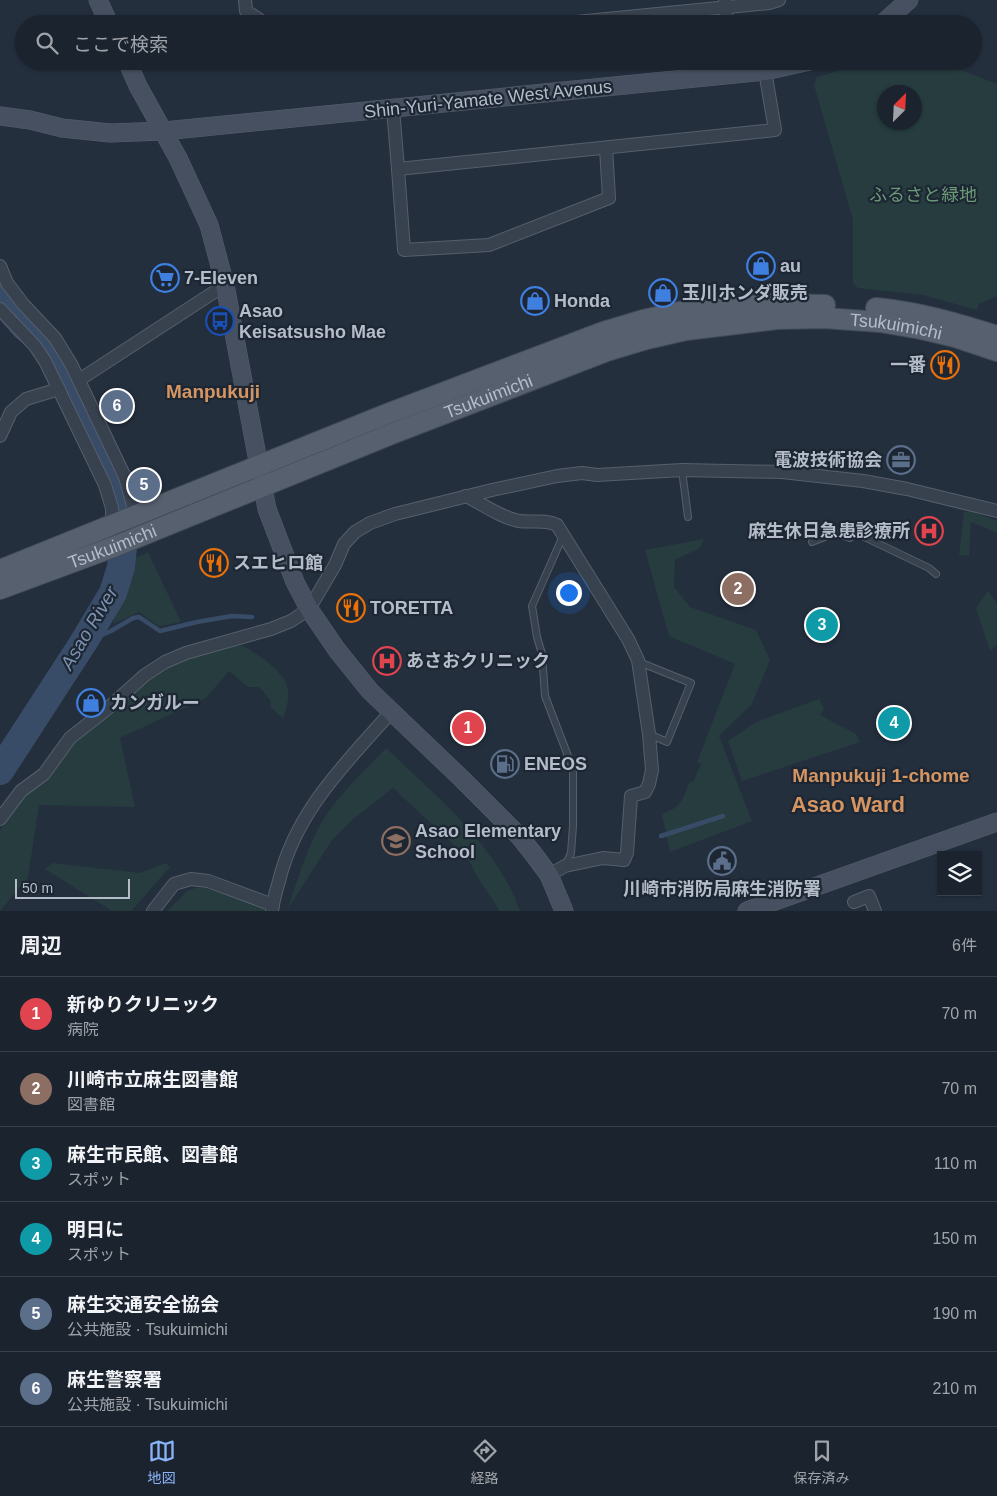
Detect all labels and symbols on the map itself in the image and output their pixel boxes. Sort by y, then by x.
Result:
street label: Shin-Yuri-Yamate West Avenus [363,76,613,122]
north arrow [877,85,922,130]
park label: ふるさと緑地 [869,185,977,205]
shop icon: au [746,251,776,281]
place label: au [780,256,801,276]
supermarket icon: 7-Eleven [150,263,180,293]
place label: 7-Eleven [184,268,258,288]
shop icon: 玉川ホンダ販売 [648,278,678,308]
place label: 玉川ホンダ販売 [682,283,808,303]
shop icon: Honda [520,286,550,316]
place label: Honda [554,291,611,311]
place label: Asao Keisatsusho Mae [239,301,386,342]
bus stop icon: Asao Keisatsusho Mae [205,306,235,336]
street label: Tsukuimichi [849,310,944,344]
restaurant icon: 一番 [930,350,960,380]
place label: 一番 [890,355,926,375]
street label: Tsukuimichi [441,371,535,423]
district label: Manpukuji [166,381,260,402]
pin: 6 [101,387,133,425]
office icon: 電波技術協会 [886,445,916,475]
place label: 電波技術協会 [774,450,882,470]
pin: 5 [128,466,160,504]
hospital icon: 麻生休日急患診療所 [914,516,944,546]
street label: Tsukuimichi [65,521,159,573]
place label: 麻生休日急患診療所 [748,521,910,541]
restaurant icon: スエヒロ館 [199,548,229,578]
place label: スエヒロ館 [233,553,323,573]
pin: 2 [722,570,754,608]
your location [556,580,582,606]
water label: Asao River [56,582,122,674]
restaurant icon: TORETTA [336,593,366,623]
place label: TORETTA [370,598,453,618]
pin: 3 [806,606,838,644]
hospital icon: あさおクリニック [372,646,402,676]
place label: あさおクリニック [406,651,550,671]
shop icon: カンガルー [76,688,106,718]
place label: カンガルー [110,693,200,713]
pin: 4 [878,704,910,742]
pin: 1 [452,709,484,747]
fuel station icon: ENEOS [490,749,520,779]
place label: ENEOS [524,754,587,774]
district label: Manpukuji 1-chome [792,765,970,786]
district label: Asao Ward [791,792,905,817]
place label: Asao Elementary School [415,821,561,862]
school or university icon: Asao Elementary School [381,826,411,856]
public building icon: 川崎市消防局麻生消防署 [707,846,737,876]
scale bar [15,876,130,899]
place label: 川崎市消防局麻生消防署 [623,879,821,899]

